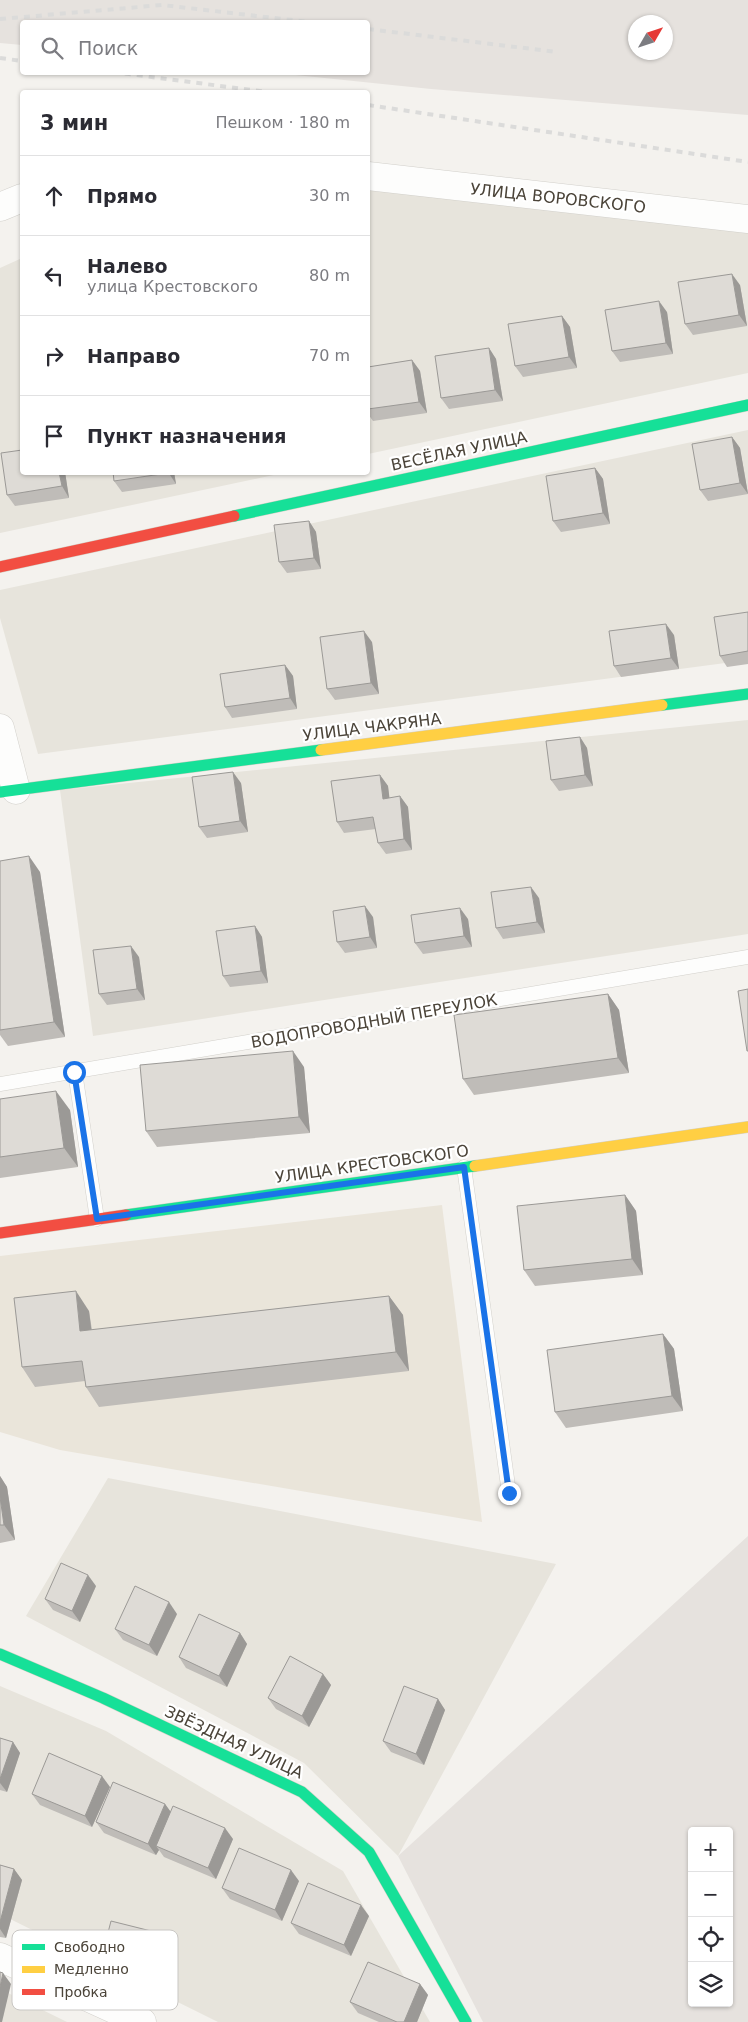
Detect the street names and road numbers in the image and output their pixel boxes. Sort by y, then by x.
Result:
street label: УЛИЦА ВОРОВСКОГО [469,179,647,217]
street label: ВЕСЁЛАЯ УЛИЦА [389,427,529,475]
street label: УЛИЦА ЧАКРЯНА [302,709,442,745]
street label: ВОДОПРОВОДНЫЙ ПЕРЕУЛОК [249,990,499,1052]
street label: УЛИЦА КРЕСТОВСКОГО [274,1141,470,1187]
street label: ЗВЁЗДНАЯ УЛИЦА [162,1702,306,1782]

